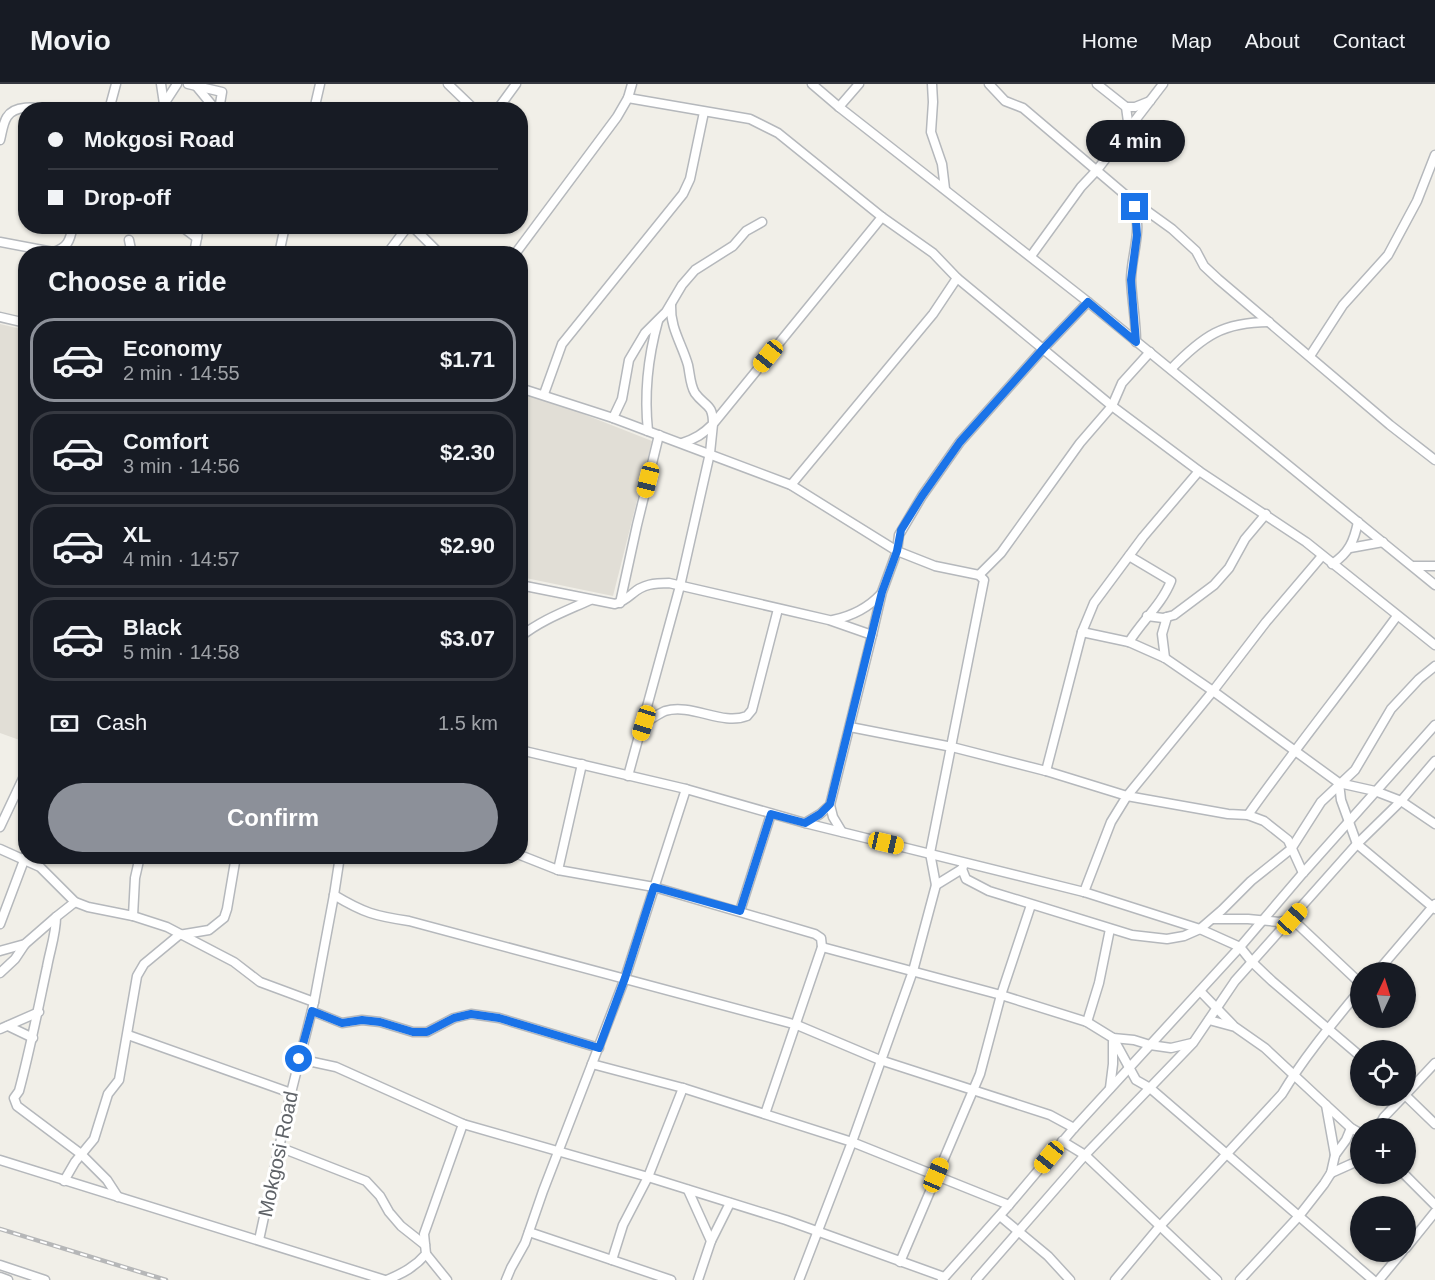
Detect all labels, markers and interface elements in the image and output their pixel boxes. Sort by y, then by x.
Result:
text: Movio [30,25,111,56]
text: Home [1082,29,1138,52]
text: Map [1171,29,1212,52]
text: About [1245,29,1300,52]
text: Contact [1333,29,1405,52]
callout: 4 min [1086,120,1184,162]
text: Mokgosi Road [84,127,234,152]
text: 4 min [1109,130,1162,152]
text: Drop-off [84,185,171,210]
route end [1121,193,1148,220]
text: Choose a ride [48,267,227,297]
icon: car [51,333,105,387]
text: Economy [123,336,222,361]
car [750,336,786,376]
text: $1.71 [440,347,495,372]
text: 2 min · 14:55 [123,362,240,384]
icon: car [51,426,105,480]
text: Comfort [123,429,209,454]
text: $2.30 [440,440,495,465]
text: 3 min · 14:56 [123,455,240,477]
car [635,460,661,500]
icon: car [51,519,105,573]
text: XL [123,522,151,547]
text: $2.90 [440,533,495,558]
text: 4 min · 14:57 [123,548,240,570]
icon: car [51,612,105,666]
text: Black [123,615,182,640]
text: $3.07 [440,626,495,651]
text: 5 min · 14:58 [123,641,240,663]
car [630,703,658,743]
icon: cash [48,707,81,740]
text: Cash [96,710,147,735]
text: 1.5 km [438,712,498,734]
button: Confirm [48,783,498,852]
car [866,830,906,856]
car [1273,900,1311,938]
north arrow [1350,962,1416,1028]
map controls [1350,962,1416,1262]
button: locate [1350,1040,1416,1106]
route start [285,1045,312,1072]
street label: Mokgosi Road [254,1089,302,1219]
button: + [1350,1118,1416,1184]
car [1031,1137,1067,1177]
car [921,1155,951,1195]
button: − [1350,1196,1416,1262]

